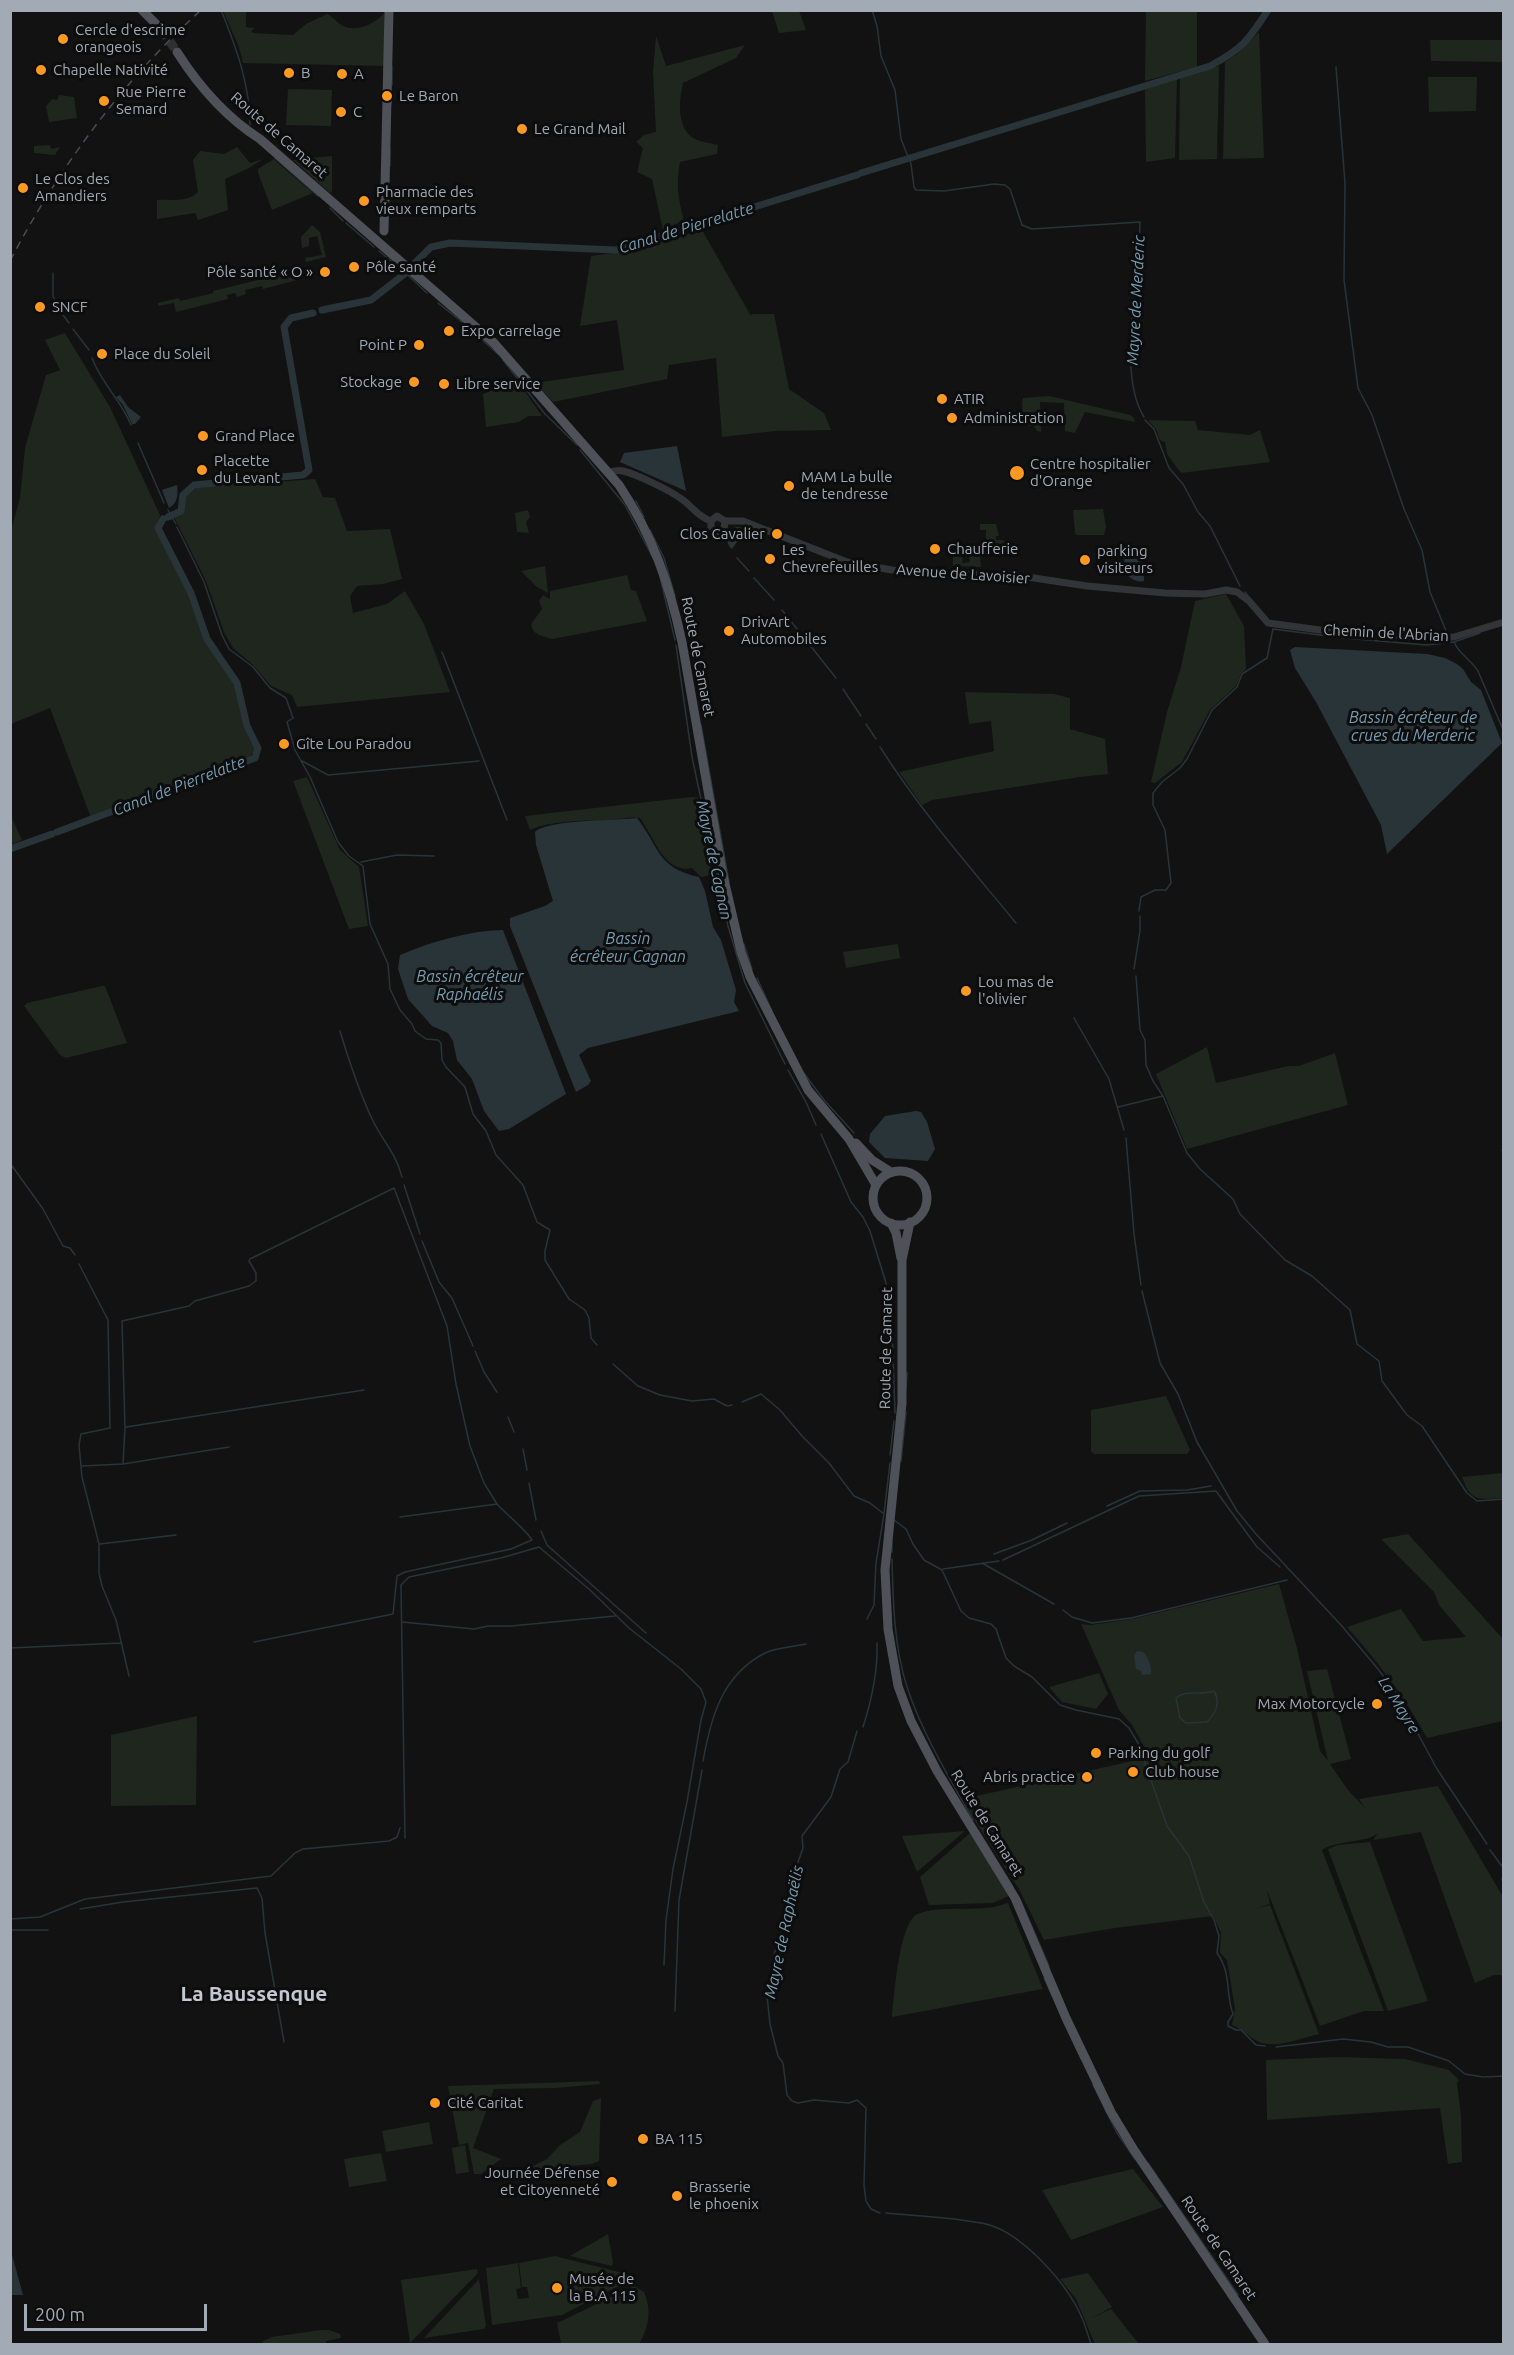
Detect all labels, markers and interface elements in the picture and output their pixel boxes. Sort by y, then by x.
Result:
place label: Cercle d'escrime orangeois [75,21,185,56]
marker: Cercle d'escrime orangeois [56,32,70,46]
place label: Chapelle Nativité [53,61,168,79]
marker: Chapelle Nativité [34,63,48,77]
place label: B [301,64,311,82]
place label: A [354,65,364,83]
marker: B [282,66,296,80]
marker: A [335,67,349,81]
place label: Rue Pierre Semard [116,83,186,118]
place label: Le Baron [399,87,459,105]
street label: Route de Camaret [227,88,331,182]
marker: Le Baron [380,89,394,103]
marker: Rue Pierre Semard [97,94,111,108]
place label: C [353,103,362,121]
marker: C [334,105,348,119]
place label: Le Grand Mail [534,120,626,138]
marker: Le Grand Mail [515,122,529,136]
place label: Le Clos des Amandiers [35,170,110,205]
marker: Le Clos des Amandiers [16,181,30,195]
place label: Pharmacie des vieux remparts [376,183,476,218]
marker: Pharmacie des vieux remparts [357,194,371,208]
water label: Canal de Pierrelatte [616,198,756,258]
water label: Mayre de Merderic [1123,234,1149,366]
place label: Pôle santé [366,258,436,276]
marker: Pôle santé [347,260,361,274]
place label: Pôle santé « O » [207,263,313,281]
marker: Pôle santé « O » [318,265,332,279]
place label: SNCF [52,298,88,316]
marker: SNCF [33,300,47,314]
place label: Expo carrelage [461,322,561,340]
marker: Expo carrelage [442,324,456,338]
place label: Point P [359,336,407,354]
marker: Point P [412,338,426,352]
place label: Place du Soleil [114,345,210,363]
marker: Place du Soleil [95,347,109,361]
place label: Stockage [340,373,402,391]
marker: Stockage [407,375,421,389]
place label: Libre service [456,375,540,393]
marker: Libre service [437,377,451,391]
place label: ATIR [954,390,984,408]
marker: ATIR [935,392,949,406]
place label: Administration [964,409,1064,427]
marker: Administration [945,411,959,425]
place label: Grand Place [215,427,295,445]
marker: Grand Place [196,429,210,443]
place label: Placette du Levant [214,452,280,487]
place label: Centre hospitalier d'Orange [1030,455,1151,490]
marker: Placette du Levant [195,463,209,477]
marker: Centre hospitalier d'Orange [1008,464,1026,482]
place label: MAM La bulle de tendresse [801,468,893,503]
marker: MAM La bulle de tendresse [782,479,796,493]
place label: Clos Cavalier [680,525,765,543]
marker: Clos Cavalier [770,527,784,541]
place label: Chaufferie [947,540,1018,558]
place label: Les Chevrefeuilles [782,541,878,576]
marker: Chaufferie [928,542,942,556]
place label: parking visiteurs [1097,542,1153,577]
marker: Les Chevrefeuilles [763,552,777,566]
marker: parking visiteurs [1078,553,1092,567]
street label: Avenue de Lavoisier [896,560,1030,588]
street label: Route de Camaret [678,595,718,719]
place label: DrivArt Automobiles [741,613,827,648]
street label: Chemin de l'Abrian [1323,621,1449,645]
marker: DrivArt Automobiles [722,624,736,638]
water label: Bassin écrêteur de crues du Merderic [1349,708,1477,746]
place label: Gîte Lou Paradou [296,735,412,753]
marker: Gîte Lou Paradou [277,737,291,751]
water label: Canal de Pierrelatte [110,752,248,820]
water label: Mayre de Cagnan [692,798,736,922]
water label: Bassin écrêteur Cagnan [570,929,686,967]
water label: Bassin écrêteur Raphaélis [416,967,524,1005]
place label: Lou mas de l'olivier [978,973,1054,1008]
marker: Lou mas de l'olivier [959,984,973,998]
street label: Route de Camaret [876,1287,896,1409]
water label: La Mayre [1374,1673,1424,1737]
place label: Max Motorcycle [1258,1695,1365,1713]
marker: Max Motorcycle [1370,1697,1384,1711]
place label: Parking du golf [1108,1744,1210,1762]
marker: Parking du golf [1089,1746,1103,1760]
place label: Club house [1145,1763,1220,1781]
marker: Club house [1126,1765,1140,1779]
street label: Route de Camaret [947,1766,1027,1880]
place label: Abris practice [983,1768,1075,1786]
marker: Abris practice [1080,1770,1094,1784]
water label: Mayre de Raphaëlis [760,1864,808,2000]
district label: La Baussenque [181,1981,327,2007]
place label: Cité Caritat [447,2094,523,2112]
marker: Cité Caritat [428,2096,442,2110]
place label: BA 115 [655,2130,703,2148]
marker: BA 115 [636,2132,650,2146]
place label: Journée Défense et Citoyenneté [485,2164,600,2199]
marker: Journée Défense et Citoyenneté [605,2175,619,2189]
place label: Brasserie le phoenix [689,2178,759,2213]
marker: Brasserie le phoenix [670,2189,684,2203]
street label: Route de Camaret [1177,2192,1261,2304]
place label: Musée de la B.A 115 [569,2270,636,2305]
marker: Musée de la B.A 115 [550,2281,564,2295]
scale bar [27,2292,210,2330]
text: 200 m [35,2304,85,2324]

